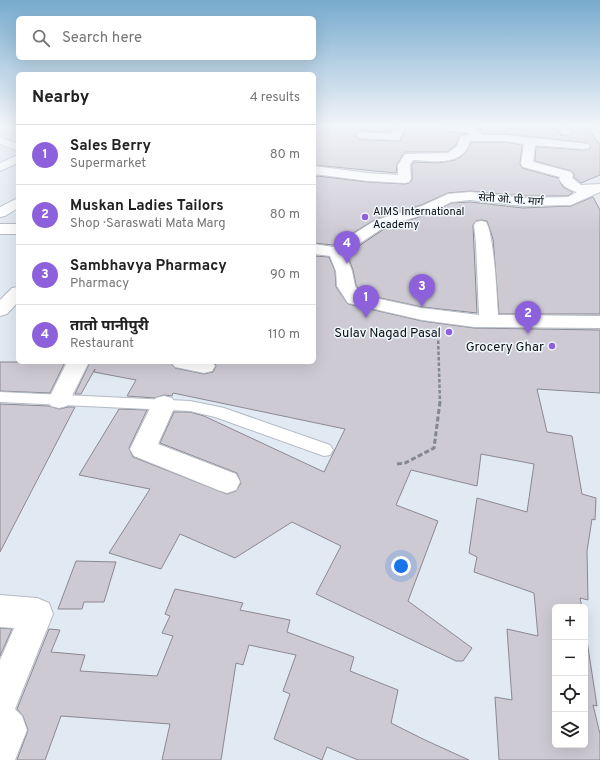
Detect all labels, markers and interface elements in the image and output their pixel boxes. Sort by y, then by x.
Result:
search box [16,16,316,60]
icon: search [30,27,52,49]
text: Search here [62,29,142,48]
text: Nearby [32,87,89,109]
text: 4 results [250,90,300,106]
text: Sales Berry [70,137,151,156]
text: 1 [42,147,48,163]
text: 80 m [270,147,300,163]
text: Supermarket [70,156,146,172]
street label: सेती ओ. पी. मार्ग [478,191,545,209]
text: Muskan Ladies Tailors [70,197,224,216]
place label: AIMS International Academy [373,205,464,232]
text: 2 [41,207,49,223]
text: 80 m [270,207,300,223]
marker: AIMS International Academy [360,212,370,222]
text: Shop · Saraswati Mata Marg [70,216,226,232]
pin: 4 [334,231,360,264]
text: Sambhavya Pharmacy [70,257,227,276]
text: 3 [41,267,49,283]
text: 90 m [270,267,300,283]
pin: 3 [409,274,435,307]
text: Pharmacy [70,276,129,292]
pin: 1 [353,285,379,318]
pin: 2 [515,301,541,334]
text: तातो पानीपुरी [70,317,149,336]
place label: Sulav Nagad Pasal [334,326,441,342]
text: 4 [41,327,49,343]
text: 110 m [268,327,300,343]
marker: Sulav Nagad Pasal [444,327,454,337]
text: Restaurant [70,336,134,352]
place label: Grocery Ghar [466,340,544,356]
marker: Grocery Ghar [547,341,557,351]
your location [391,556,411,576]
map controls [552,604,588,748]
button: + [552,604,588,640]
button: − [552,640,588,676]
button: locate [552,676,588,712]
button: layers [552,712,588,748]

